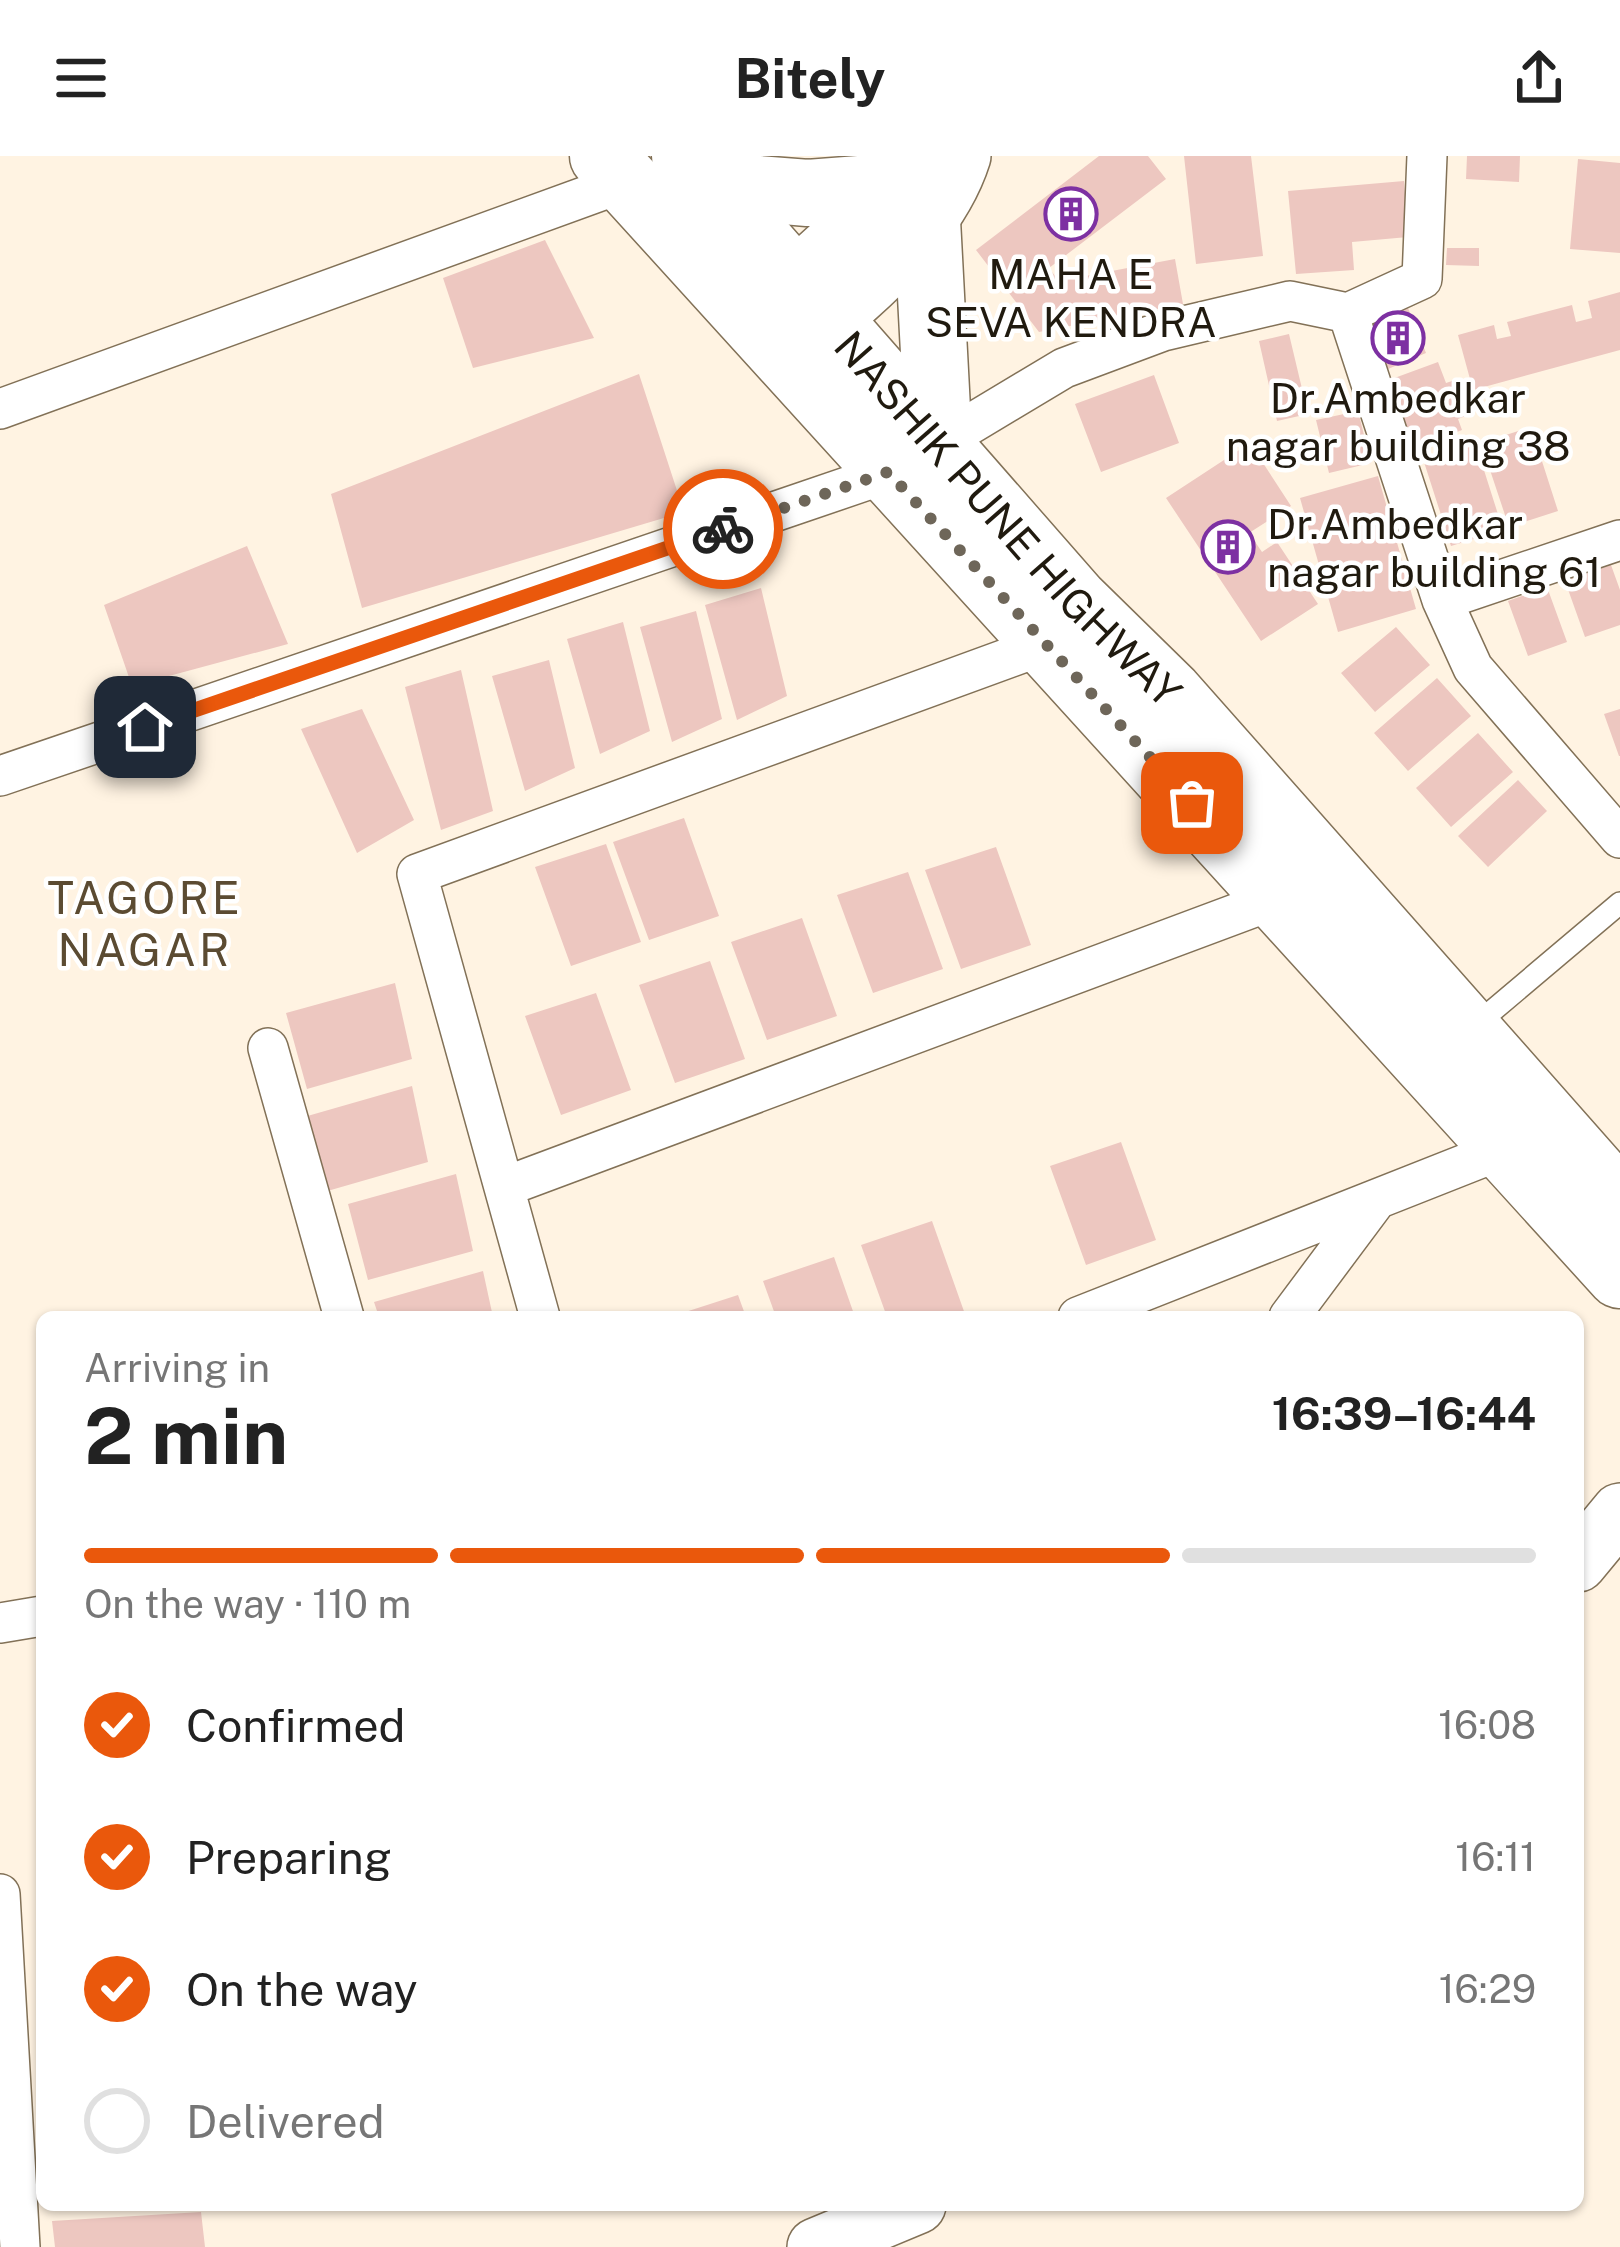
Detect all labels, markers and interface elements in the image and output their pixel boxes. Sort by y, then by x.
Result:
icon: menu [48,45,114,111]
icon: share [1506,45,1572,111]
text: Bitely [735,47,885,110]
building icon: MAHA E SEVA KENDRA [1043,186,1099,242]
place label: MAHA E SEVA KENDRA [925,249,1217,346]
building icon: Dr.Ambedkar nagar building 38 [1370,310,1426,366]
street label: NASHIK PUNE HIGHWAY [825,321,1192,716]
place label: Dr.Ambedkar nagar building 38 [1226,373,1570,470]
courier [663,469,783,589]
icon: bike [690,496,756,562]
place label: Dr.Ambedkar nagar building 61 [1267,499,1602,596]
building icon: Dr.Ambedkar nagar building 61 [1200,519,1256,575]
pin [94,676,196,778]
icon: home [112,694,178,760]
pin [1141,752,1243,854]
icon: bag [1159,770,1225,836]
district label: TAGORE NAGAR [47,871,243,976]
text: Arriving in [84,1345,270,1391]
text: 16:39–16:44 [1272,1387,1536,1440]
text: 2 min [84,1390,288,1482]
text: On the way · 110 m [84,1581,411,1627]
icon: check [84,1692,150,1758]
text: Confirmed [186,1699,405,1752]
text: 16:08 [1438,1702,1536,1748]
icon: check [84,1824,150,1890]
text: Preparing [186,1831,392,1884]
text: 16:11 [1455,1834,1536,1880]
icon: check [84,1956,150,2022]
text: On the way [186,1963,418,2016]
text: 16:29 [1439,1966,1536,2012]
text: Delivered [186,2095,385,2148]

